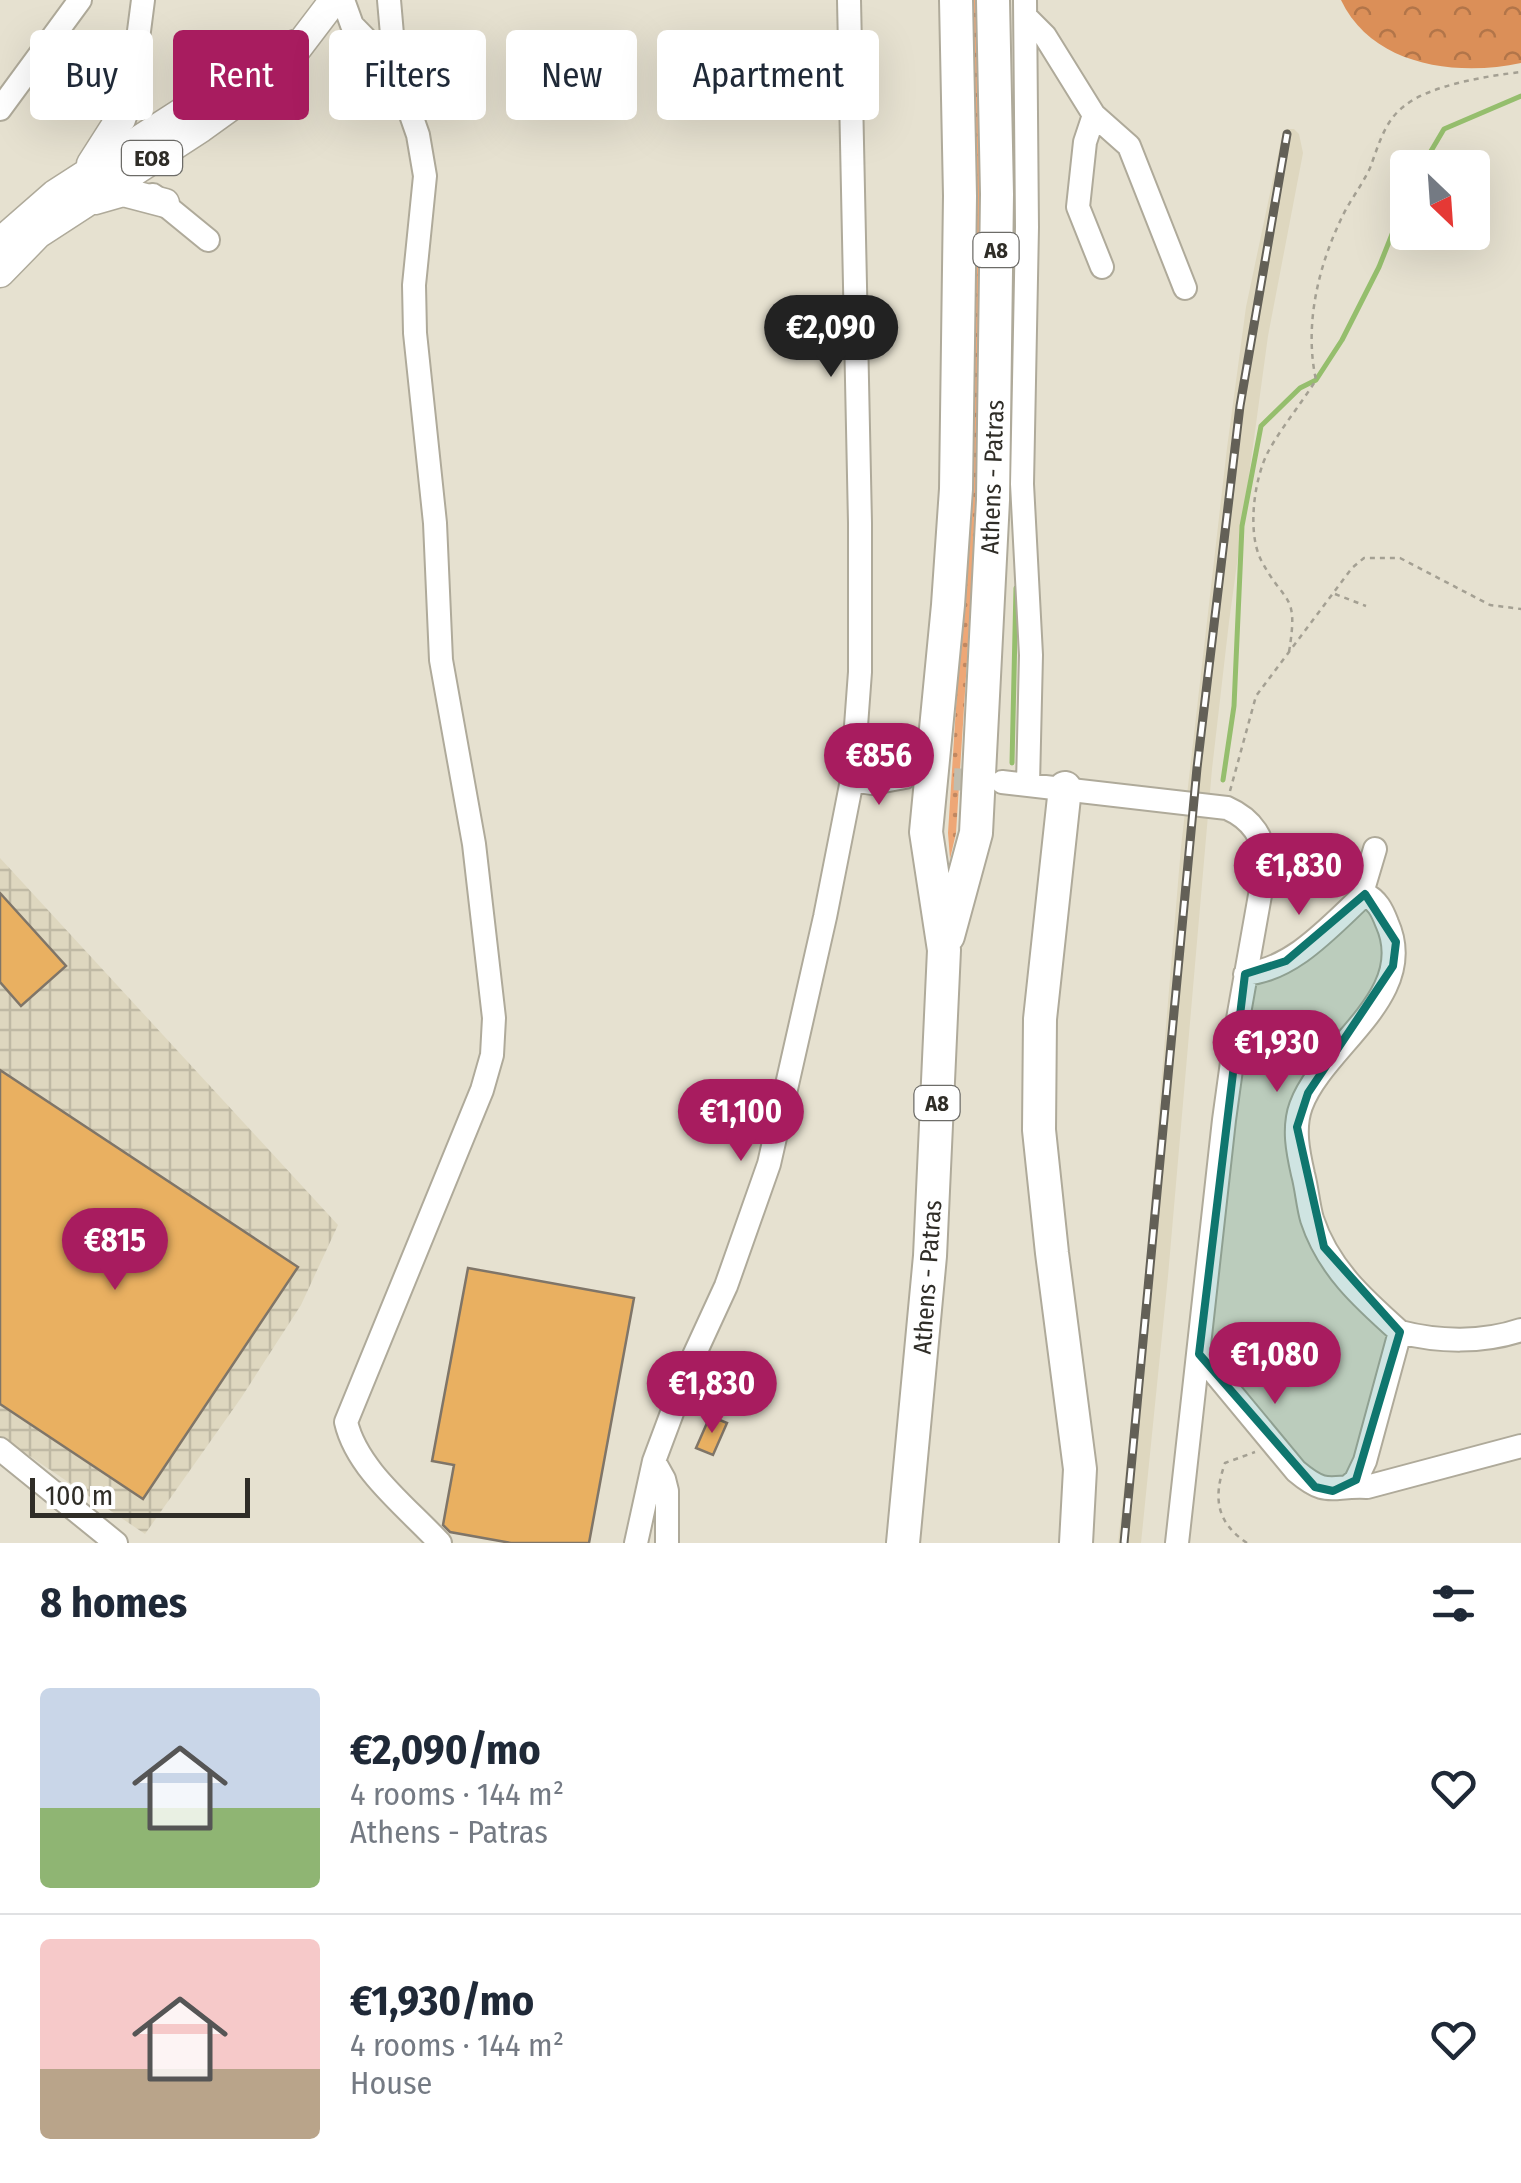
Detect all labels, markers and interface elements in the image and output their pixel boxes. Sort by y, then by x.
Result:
chip: Buy [30,30,153,120]
chip: Rent [173,30,309,120]
chip: Filters [329,30,486,120]
chip: New [506,30,637,120]
chip: Apartment [657,30,879,120]
road number: ΕΟ8 [122,141,182,175]
north arrow [1390,150,1490,250]
map controls [1390,150,1490,250]
road number: Α8 [974,233,1018,267]
pin: €2,090 [750,295,912,380]
text: €2,090 [786,308,876,346]
street label: Athens - Patras [975,399,1011,555]
pin: €856 [820,723,938,808]
text: €856 [846,736,912,774]
pin: €1,830 [1218,833,1380,918]
text: €1,830 [1256,846,1342,884]
pin: €1,930 [1196,1010,1358,1095]
text: €1,930 [1235,1023,1319,1061]
pin: €1,100 [660,1079,822,1164]
road number: Α8 [914,1086,960,1120]
text: €1,100 [700,1092,782,1130]
street label: Athens - Patras [908,1199,948,1355]
pin: €815 [56,1208,174,1293]
text: €815 [84,1221,146,1259]
pin: €1,080 [1194,1322,1356,1407]
text: €1,080 [1231,1335,1319,1373]
pin: €1,830 [631,1351,793,1436]
text: €1,830 [669,1364,755,1402]
scale bar [30,1473,250,1518]
text: 100 m [45,1479,113,1512]
icon: filters [1426,1576,1481,1631]
text: 8 homes [40,1578,187,1628]
text: €2,090/mo [350,1725,541,1775]
icon: home [120,1728,240,1848]
icon: heart [1426,1761,1481,1816]
text: 4 rooms · 144 m² [350,1775,564,1813]
text: Athens - Patras [350,1813,548,1851]
text: €1,930/mo [350,1976,534,2026]
icon: home [120,1979,240,2099]
icon: heart [1426,2012,1481,2067]
text: 4 rooms · 144 m² [350,2026,564,2064]
text: House [350,2064,432,2102]

